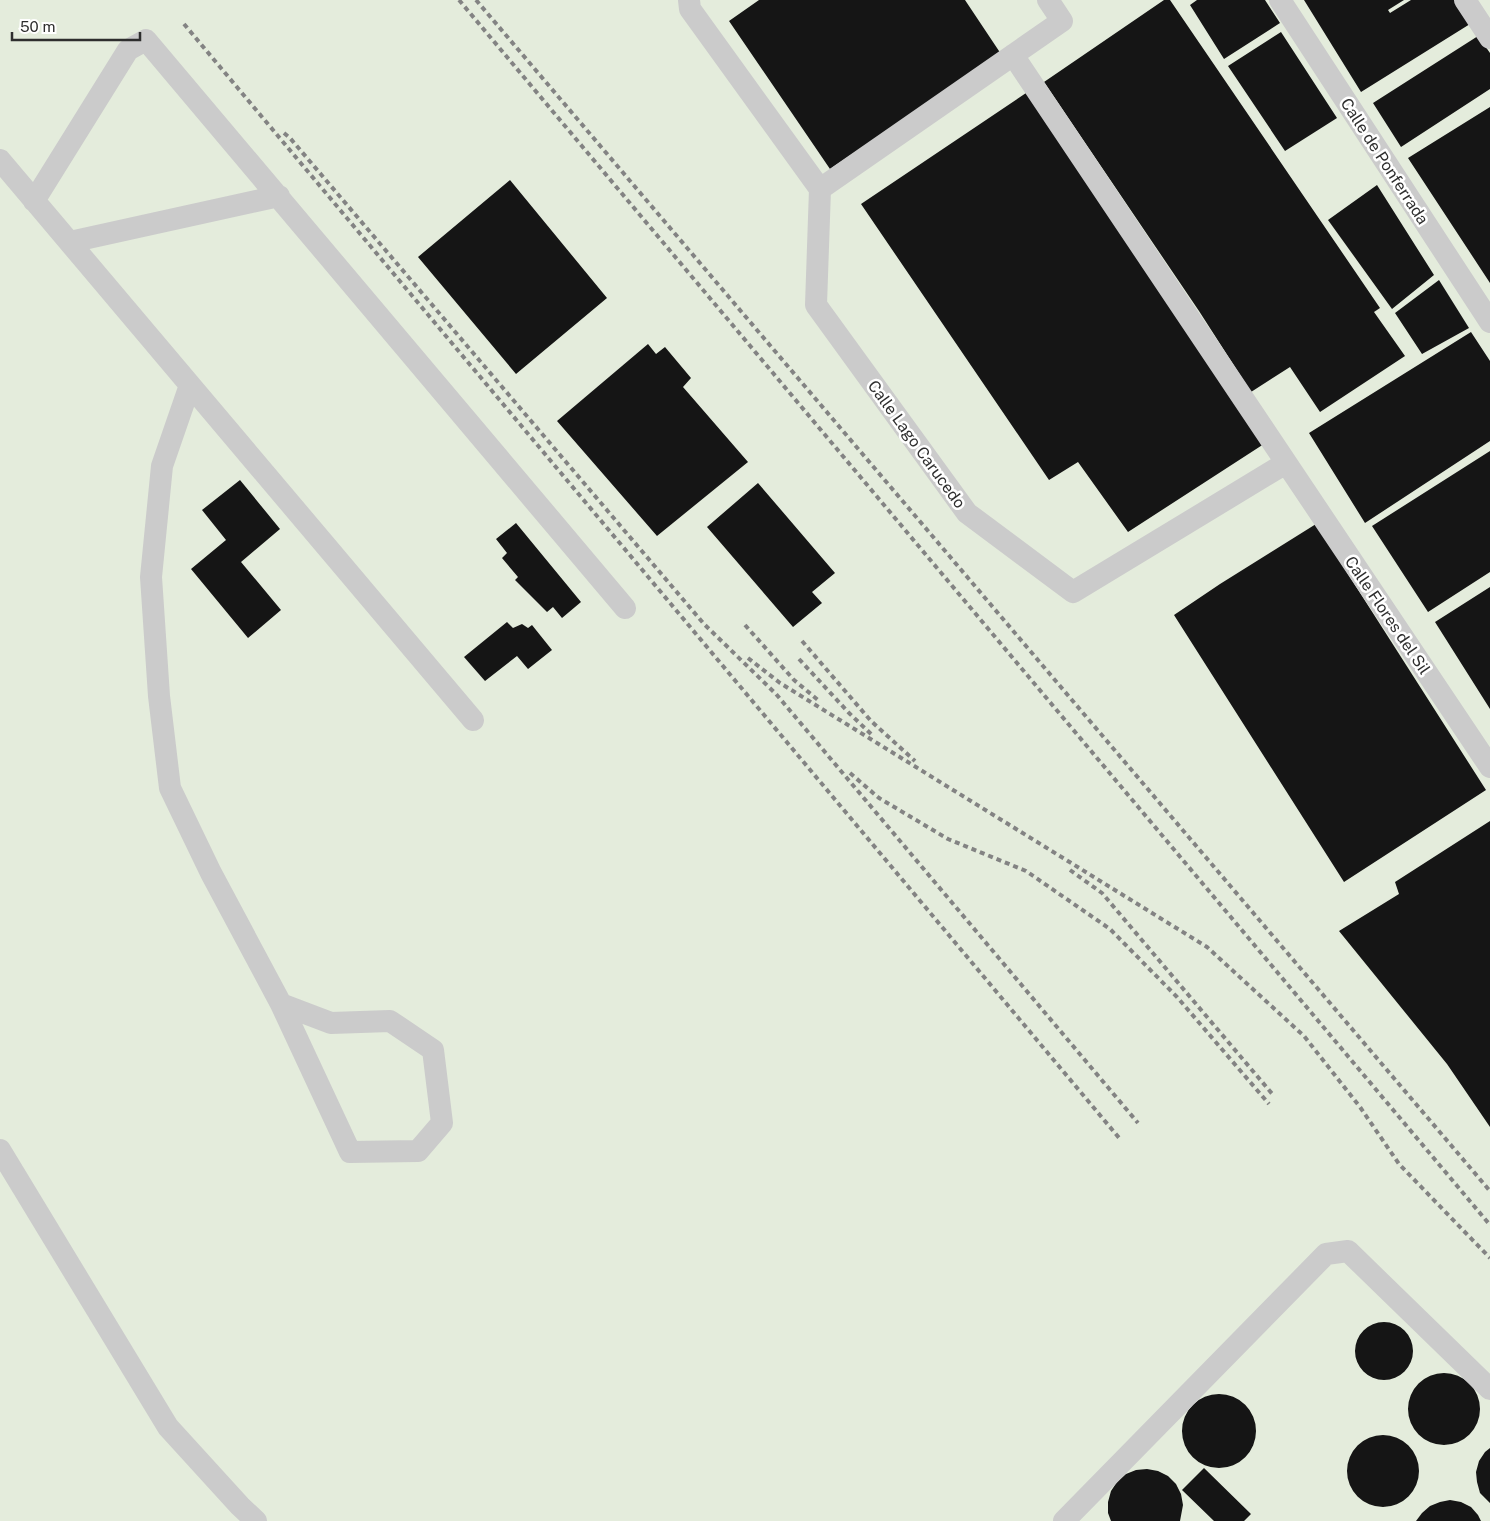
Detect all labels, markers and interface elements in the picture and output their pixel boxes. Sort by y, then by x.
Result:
scale bar [12,10,140,42]
text: 50 m [20,18,55,35]
street label: Calle de Ponferrada [1337,95,1432,228]
street label: Calle Lago Carucedo [864,377,969,512]
street label: Calle Flores del Sil [1341,553,1434,678]

